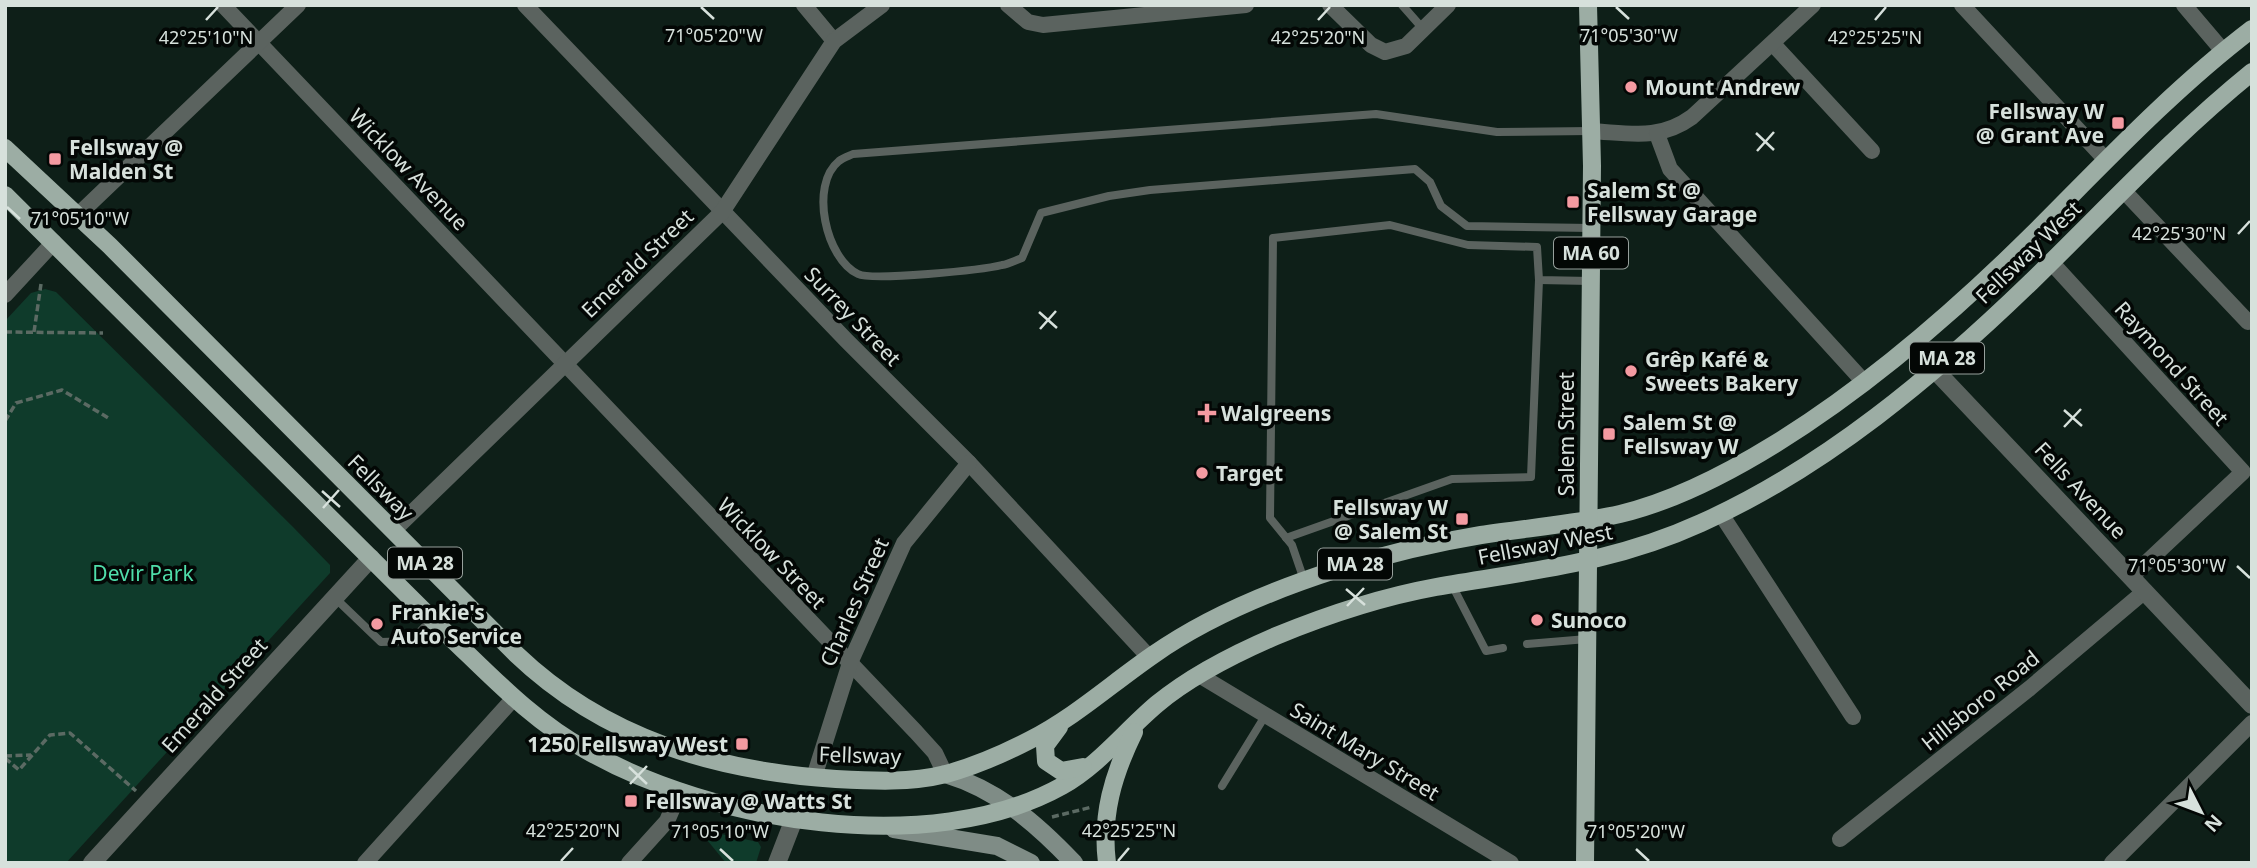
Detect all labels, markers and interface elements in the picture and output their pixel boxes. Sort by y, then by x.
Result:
text: 71°05'20"W [665,23,763,47]
text: 71°05'30"W [1580,23,1678,47]
text: 42°25'10"N [159,25,253,49]
text: 42°25'20"N [1271,25,1365,49]
text: 42°25'25"N [1828,25,1922,49]
place label: Mount Andrew [1645,73,1800,101]
marker: Mount Andrew [1623,79,1639,95]
place label: Fellsway W @ Grant Ave [1976,97,2105,149]
street label: Wicklow Avenue [343,102,475,236]
marker: Fellsway W @ Grant Ave [2110,115,2126,131]
place label: Fellsway @ Malden St [69,133,183,185]
marker: Fellsway @ Malden St [47,151,63,167]
place label: Salem St @ Fellsway Garage [1587,176,1757,228]
marker: Salem St @ Fellsway Garage [1565,194,1581,210]
street label: Fellsway West [1969,194,2087,310]
street label: Emerald Street [575,202,699,324]
text: 71°05'10"W [31,206,129,230]
text: 42°25'30"N [2132,221,2226,245]
road number: MA 60 [1554,238,1628,268]
street label: Surrey Street [799,260,908,372]
street label: Raymond Street [2109,295,2236,431]
road number: MA 28 [1910,342,1984,374]
place label: Grêp Kafé & Sweets Bakery [1645,345,1798,397]
marker: Grêp Kafé & Sweets Bakery [1623,363,1639,379]
street label: Salem Street [1552,371,1580,496]
place label: Walgreens [1221,399,1331,427]
marker: Walgreens [1199,405,1215,421]
place label: Salem St @ Fellsway W [1623,408,1739,460]
marker: Salem St @ Fellsway W [1601,426,1617,442]
street label: Fells Avenue [2029,436,2133,544]
street label: Fellsway [342,448,420,526]
place label: Target [1216,459,1283,487]
marker: Target [1194,465,1210,481]
street label: Wicklow Street [712,491,833,615]
place label: Fellsway W @ Salem St [1333,493,1449,545]
marker: Fellsway W @ Salem St [1454,511,1470,527]
street label: Fellsway West [1475,517,1615,571]
street label: Charles Street [813,533,895,671]
road number: MA 28 [388,548,462,578]
road number: MA 28 [1318,548,1392,580]
text: 71°05'30"W [2128,553,2226,577]
park label: Devir Park [92,559,194,587]
place label: Frankie's Auto Service [391,598,522,650]
place label: Sunoco [1551,606,1627,634]
marker: Sunoco [1529,612,1545,628]
marker: Frankie's Auto Service [369,616,385,632]
street label: Emerald Street [155,631,273,758]
street label: Hillsboro Road [1915,644,2045,756]
street label: Saint Mary Street [1285,695,1445,807]
place label: 1250 Fellsway West [527,730,728,758]
marker: 1250 Fellsway West [734,736,750,752]
street label: Fellsway [818,740,902,770]
north arrow [2166,777,2236,847]
place label: Fellsway @ Watts St [645,787,852,815]
marker: Fellsway @ Watts St [623,793,639,809]
text: N [2199,809,2228,838]
text: 42°25'20"N [526,818,620,842]
text: 42°25'25"N [1082,818,1176,842]
text: 71°05'10"W [671,819,769,843]
text: 71°05'20"W [1587,819,1685,843]

